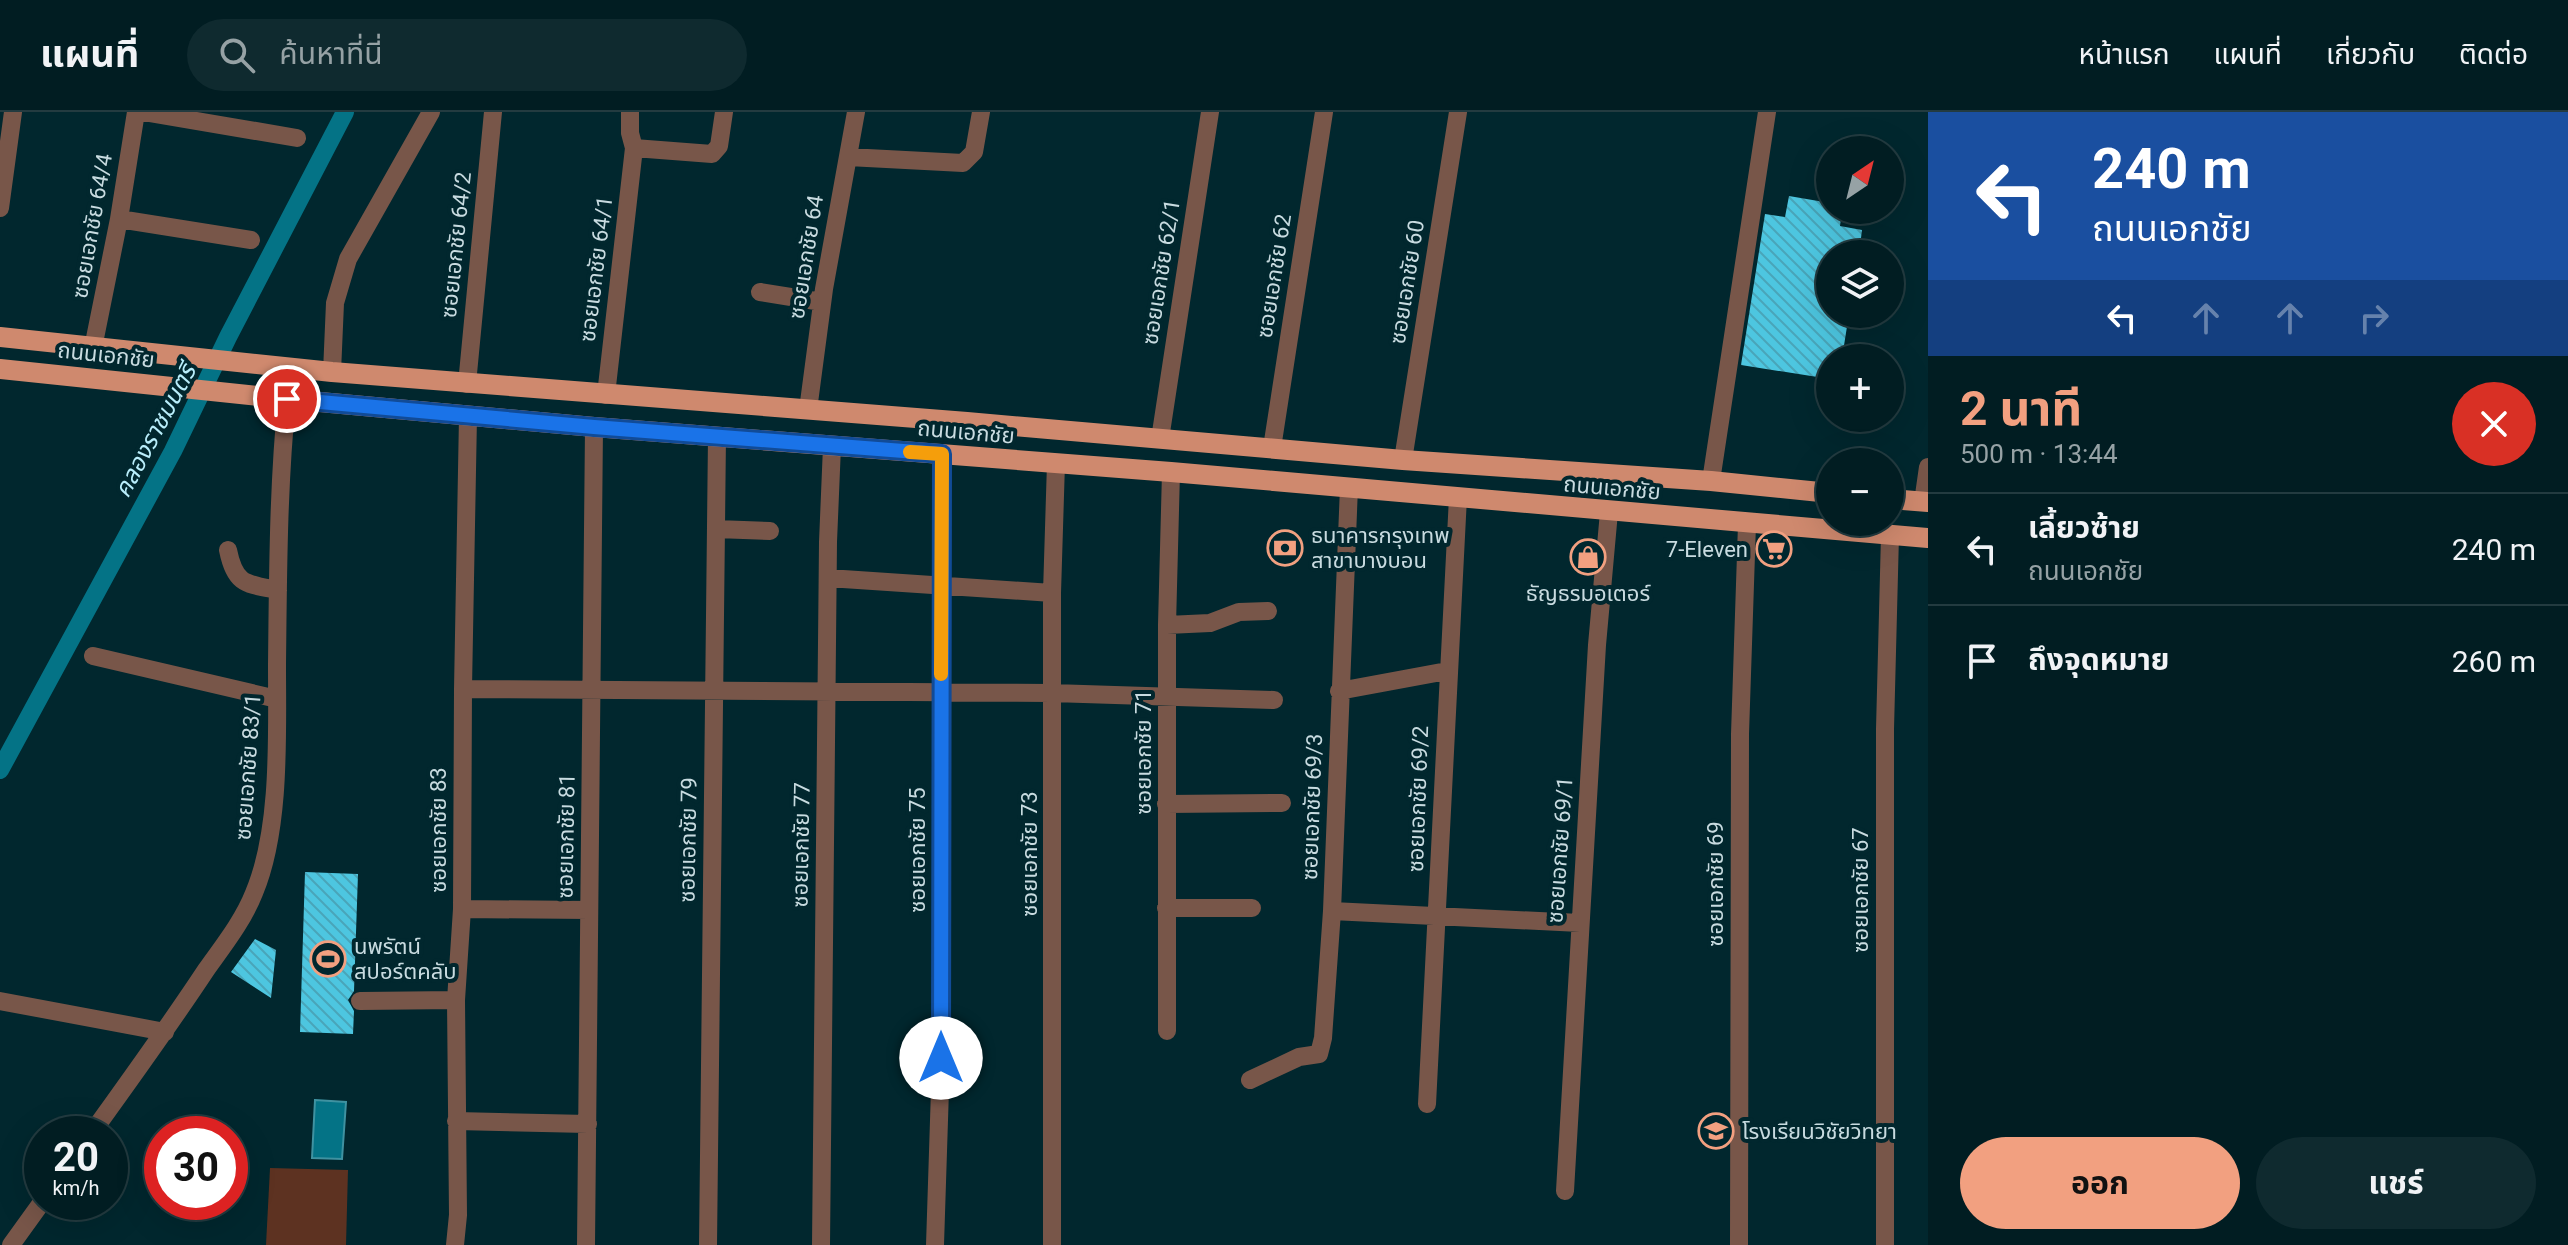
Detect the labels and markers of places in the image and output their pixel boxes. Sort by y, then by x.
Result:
pin [253,365,321,433]
place label: ธนาคารกรุงเทพ สาขาบางบอน [1311,523,1450,573]
bank icon: ธนาคารกรุงเทพ สาขาบางบอน [1266,529,1304,567]
supermarket icon: 7-Eleven [1755,530,1793,568]
place label: 7-Eleven [1666,537,1748,562]
shop icon: ธัญธรมอเตอร์ [1569,538,1607,576]
place label: ธัญธรมอเตอร์ [1526,581,1651,606]
place label: นพรัตน์ สปอร์ตคลับ [354,934,457,984]
sports icon: นพรัตน์ สปอร์ตคลับ [309,940,347,978]
school or university icon: โรงเรียนวิชัยวิทยา [1697,1112,1735,1150]
place label: โรงเรียนวิชัยวิทยา [1742,1119,1897,1144]

